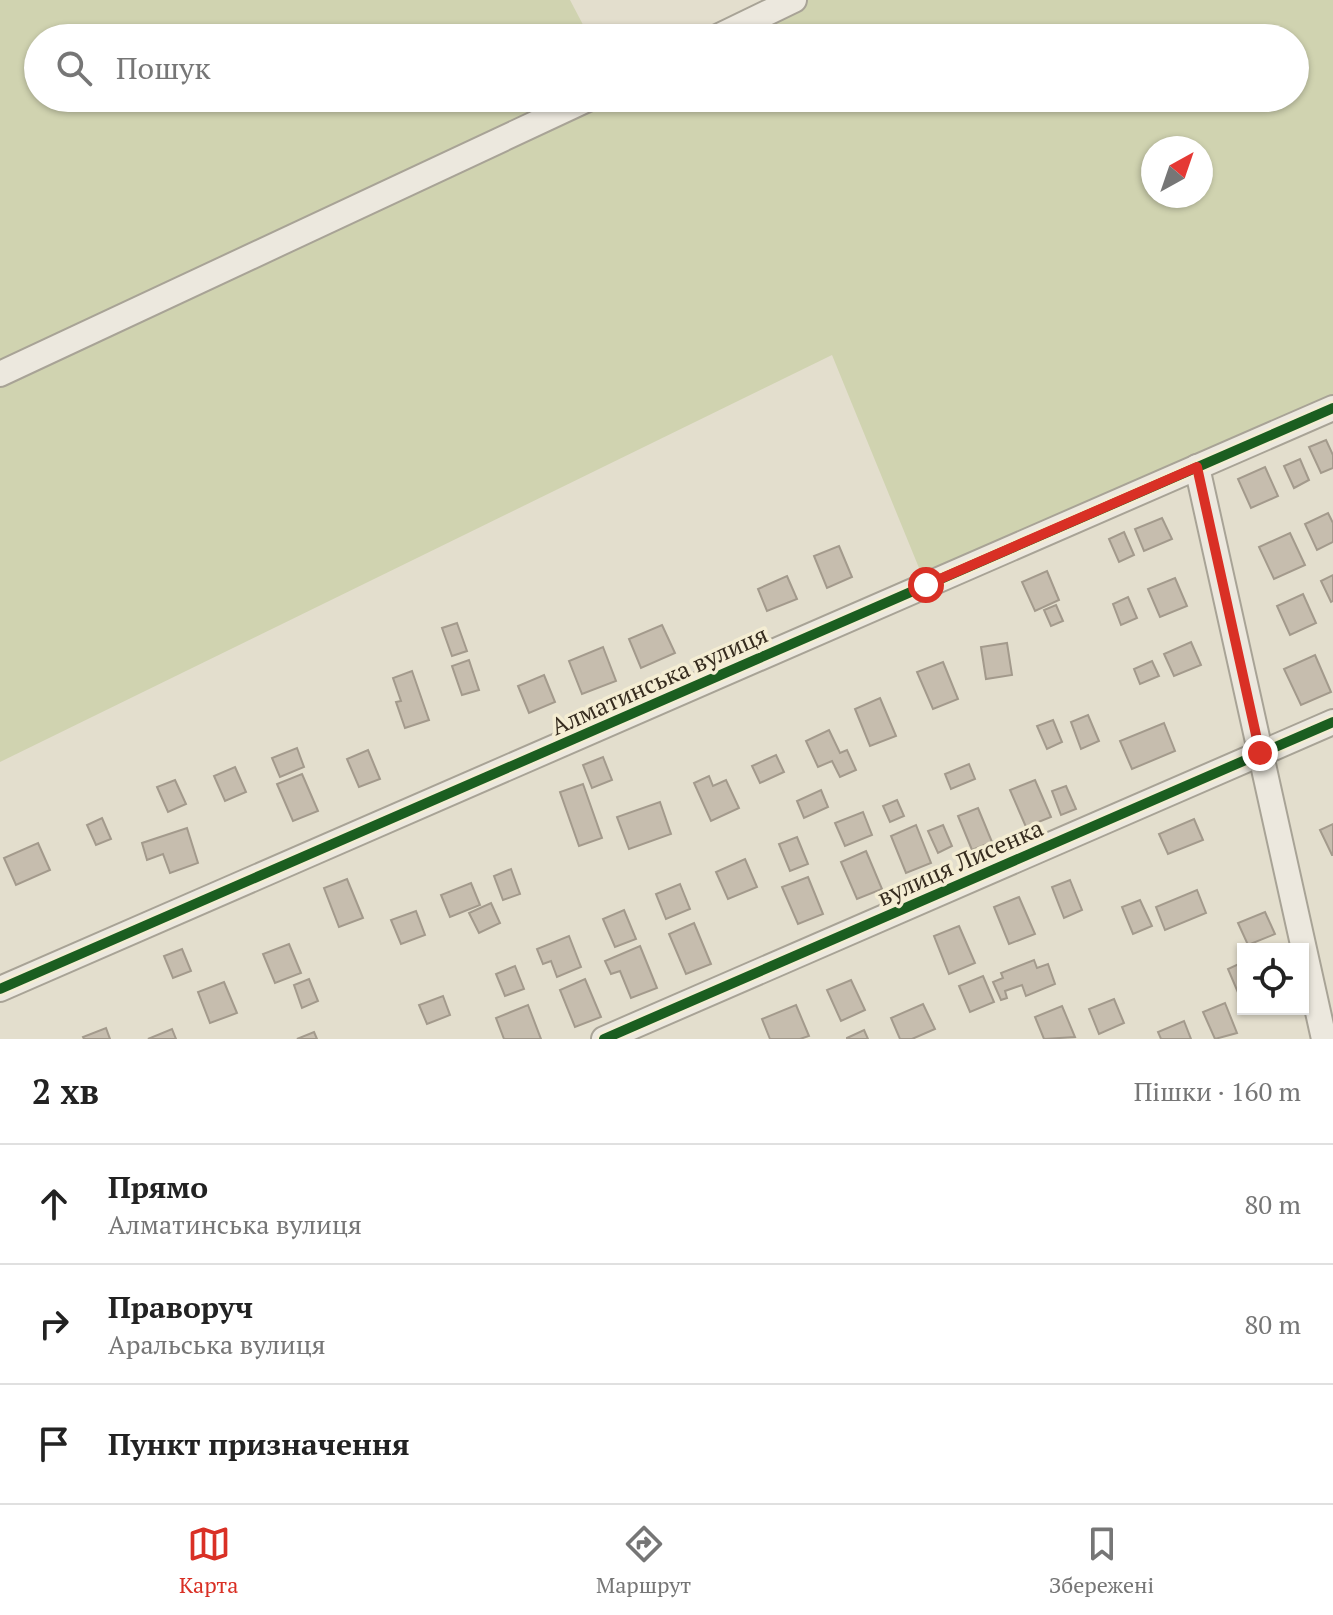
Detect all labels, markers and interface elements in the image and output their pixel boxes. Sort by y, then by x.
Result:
search box [24,24,1309,112]
icon: search [52,46,96,90]
text: Пошук [116,48,210,88]
north arrow [1141,136,1213,208]
route start [908,567,944,603]
street label: Алматинська вулиця [546,618,772,742]
route end [1242,735,1278,771]
street label: вулиця Лисенка [872,811,1048,913]
map controls [1237,943,1309,1015]
button: locate [1237,943,1309,1015]
text: 2 хв [32,1069,99,1114]
text: Пішки · 160 m [1134,1074,1301,1108]
text: Прямо [108,1167,208,1207]
icon: ahead [32,1182,76,1226]
text: 80 m [1245,1187,1301,1221]
text: Алматинська вулиця [108,1207,362,1241]
text: Праворуч [108,1287,253,1327]
icon: right [32,1302,76,1346]
text: 80 m [1245,1307,1301,1341]
text: Аральська вулиця [108,1327,326,1361]
icon: arrive [32,1422,76,1466]
text: Пункт призначення [108,1424,409,1464]
tab: Карта [179,1522,238,1599]
tab: Маршрут [596,1522,691,1599]
tab: Збережені [1049,1522,1154,1599]

